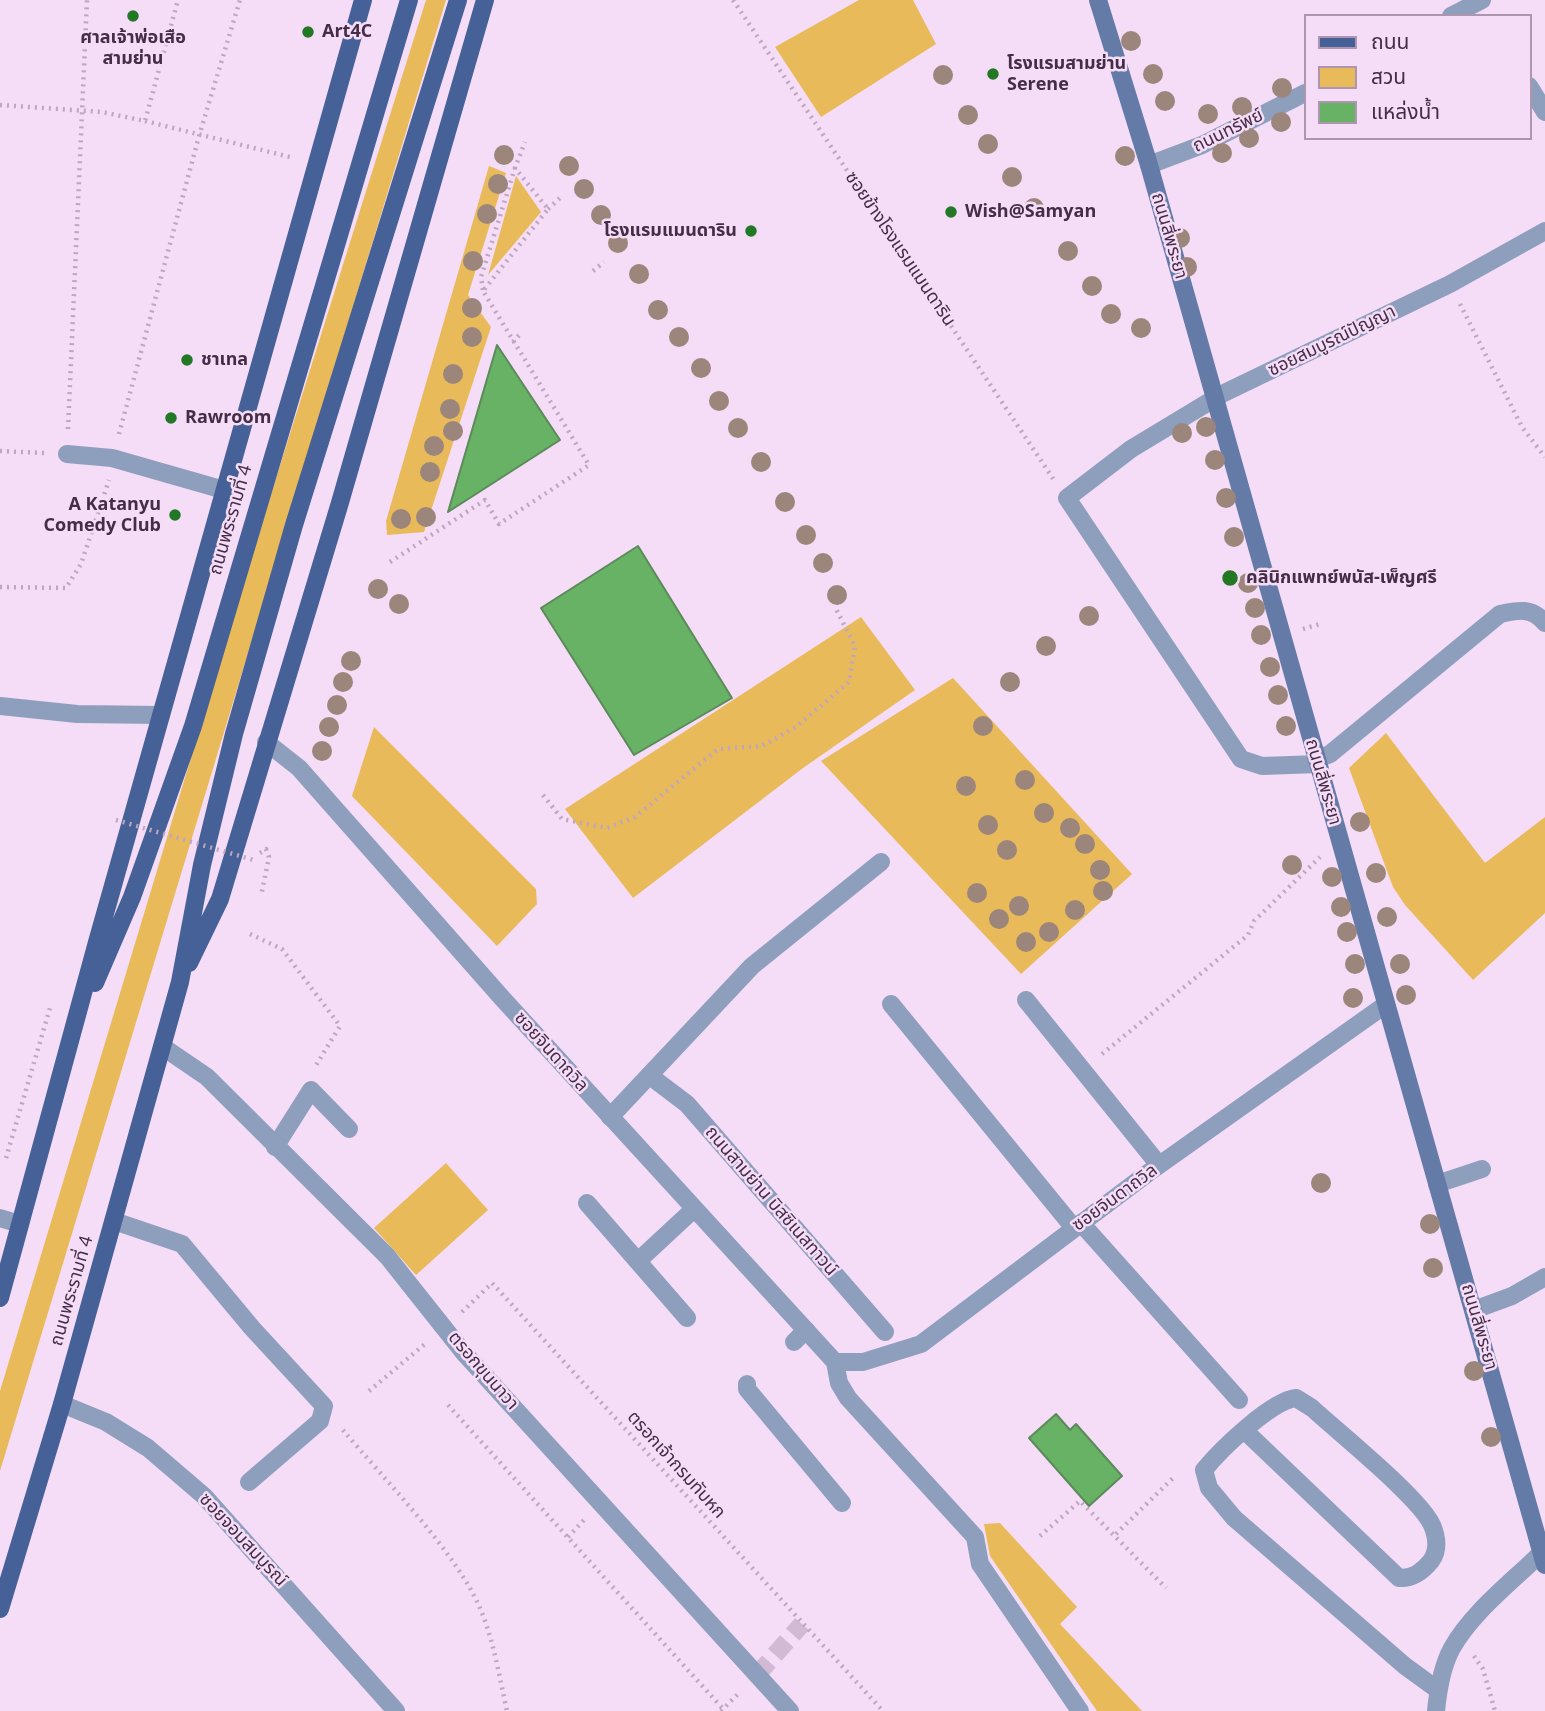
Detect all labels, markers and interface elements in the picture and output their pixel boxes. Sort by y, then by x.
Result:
marker: ศาลเจ้าพ่อเสือ สามย่าน [125,8,141,24]
legend [1304,14,1531,140]
place label: Art4C [322,21,372,43]
marker: Art4C [300,24,316,40]
place label: ศาลเจ้าพ่อเสือ สามย่าน [80,27,186,70]
text: ถนน [1371,27,1409,55]
place label: โรงแรมสามย่าน Serene [1007,53,1126,96]
text: สวน [1371,62,1406,90]
marker: โรงแรมสามย่าน Serene [985,66,1001,82]
text: แหล่งน้ำ [1371,97,1440,125]
street label: ถนนทรัพย์ [1189,105,1267,157]
street label: ซอยข้างโรงแรมแมนดาริน [840,167,960,331]
street label: ถนนสี่พระยา [1146,190,1192,282]
place label: Wish@Samyan [965,201,1096,223]
marker: Wish@Samyan [943,204,959,220]
place label: โรงแรมแมนดาริน [604,220,737,242]
marker: โรงแรมแมนดาริน [743,223,759,239]
street label: ซอยสมบูรณ์ปัญญา [1265,301,1399,381]
place label: ชาเทล [201,349,248,371]
marker: ชาเทล [179,352,195,368]
place label: Rawroom [185,407,271,429]
marker: Rawroom [163,410,179,426]
street label: ถนนพระรามที่ 4 [205,463,257,577]
place label: A Katanyu Comedy Club [44,494,161,536]
marker: A Katanyu Comedy Club [167,507,183,523]
place label: คลินิกแพทย์พนัส-เพ็ญศรี [1246,567,1437,589]
marker: คลินิกแพทย์พนัส-เพ็ญศรี [1220,568,1240,588]
street label: ถนนสี่พระยา [1300,736,1346,828]
street label: ซอยจินดาถวิล [510,1008,592,1096]
street label: ถนนสามย่าน บิสซิเนสทาวน์ [700,1122,842,1280]
street label: ซอยจินดาถวิล [1068,1160,1162,1236]
street label: ถนนพระรามที่ 4 [46,1234,98,1348]
street label: ถนนสี่พระยา [1456,1281,1502,1373]
street label: ตรอกขุนนาวา [443,1327,523,1415]
street label: ตรอกเจ้ากรมทับหก [622,1407,730,1523]
street label: ซอยจอมสมบูรณ์ [194,1489,292,1591]

